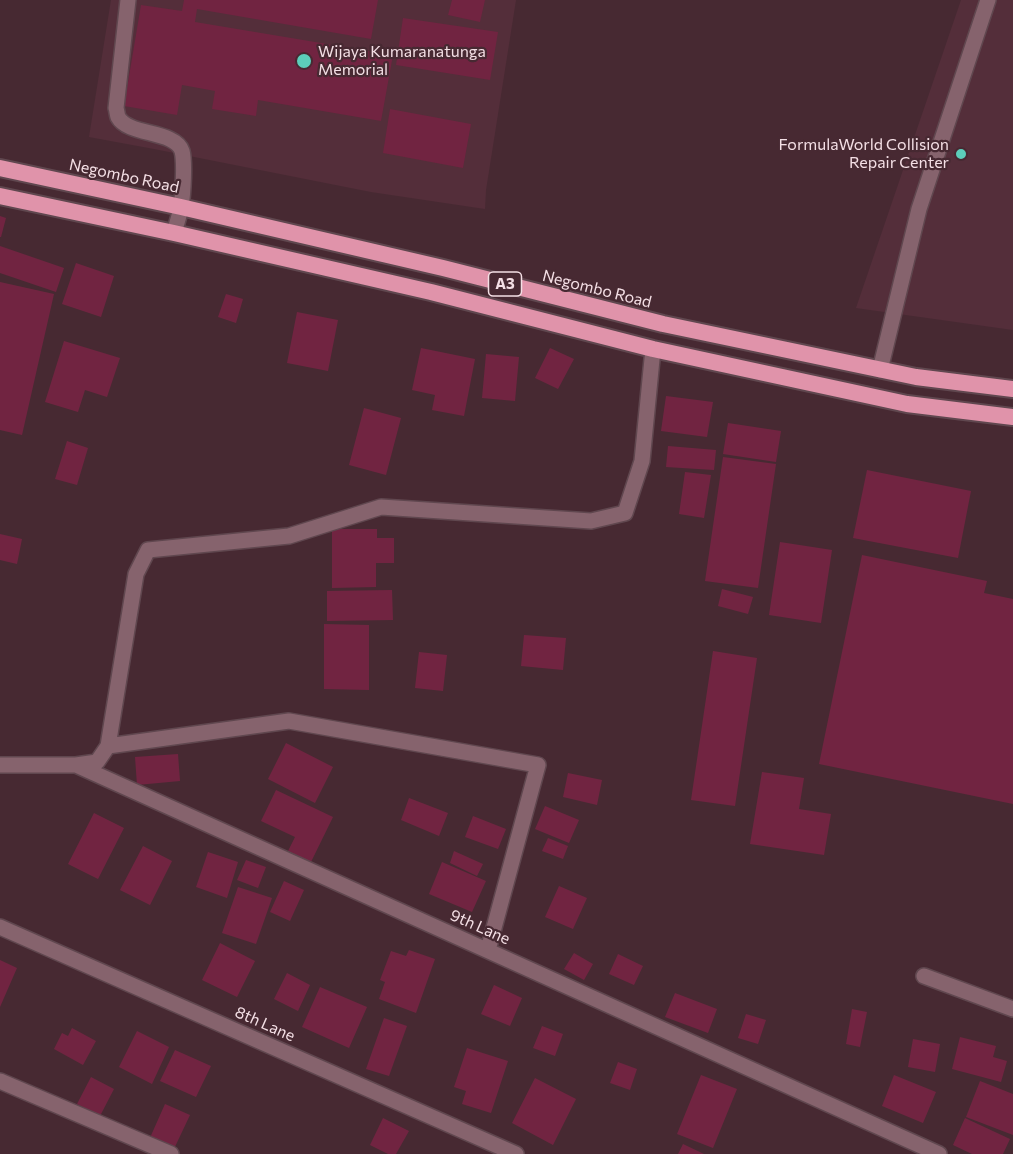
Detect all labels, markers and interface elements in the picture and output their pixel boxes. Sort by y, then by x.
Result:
place label: Wijaya Kumaranatunga Memorial [318,42,486,80]
marker: Wijaya Kumaranatunga Memorial [295,52,313,70]
place label: FormulaWorld Collision Repair Center [778,135,949,173]
marker: FormulaWorld Collision Repair Center [954,147,968,161]
street label: Negombo Road [67,155,181,197]
street label: Negombo Road [540,266,654,312]
road number: A3 [488,272,522,296]
street label: 9th Lane [447,905,513,949]
street label: 8th Lane [232,1002,298,1046]

